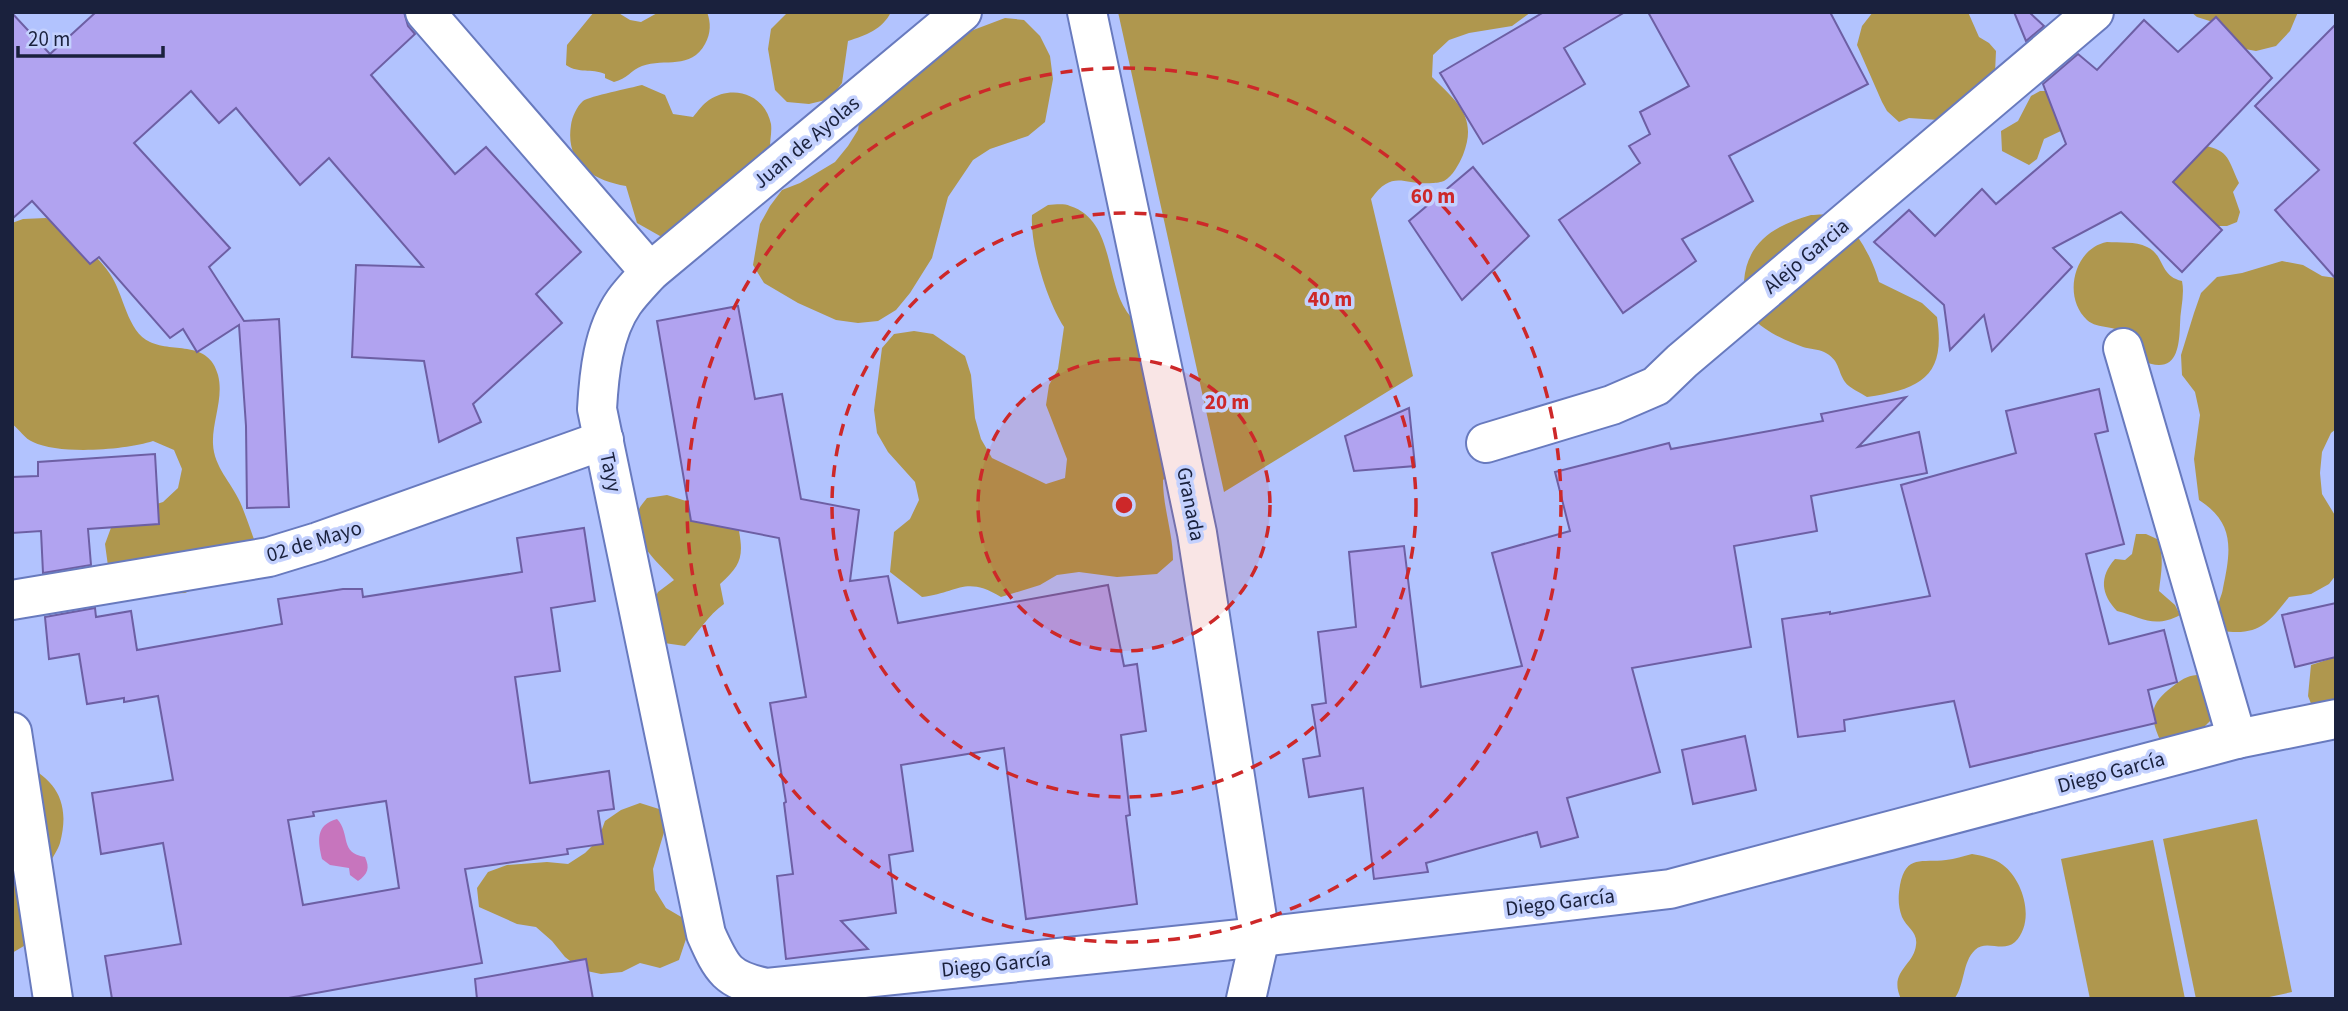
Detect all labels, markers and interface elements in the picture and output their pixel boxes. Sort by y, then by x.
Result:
scale bar [18,14,163,58]
text: 20 m [28,24,70,54]
street label: Juan de Ayolas [746,88,866,196]
text: 60 m [1411,181,1455,211]
street label: Alejo Garcia [1757,211,1855,301]
text: 40 m [1308,284,1352,314]
text: 20 m [1205,387,1249,417]
street label: Tayy [592,449,630,495]
street label: Granada [1169,465,1213,543]
centre of rings [1112,493,1136,517]
street label: 02 de Mayo [263,512,365,570]
street label: Diego García [2054,743,2168,801]
street label: Diego García [1504,880,1616,924]
street label: Diego García [940,943,1052,985]

